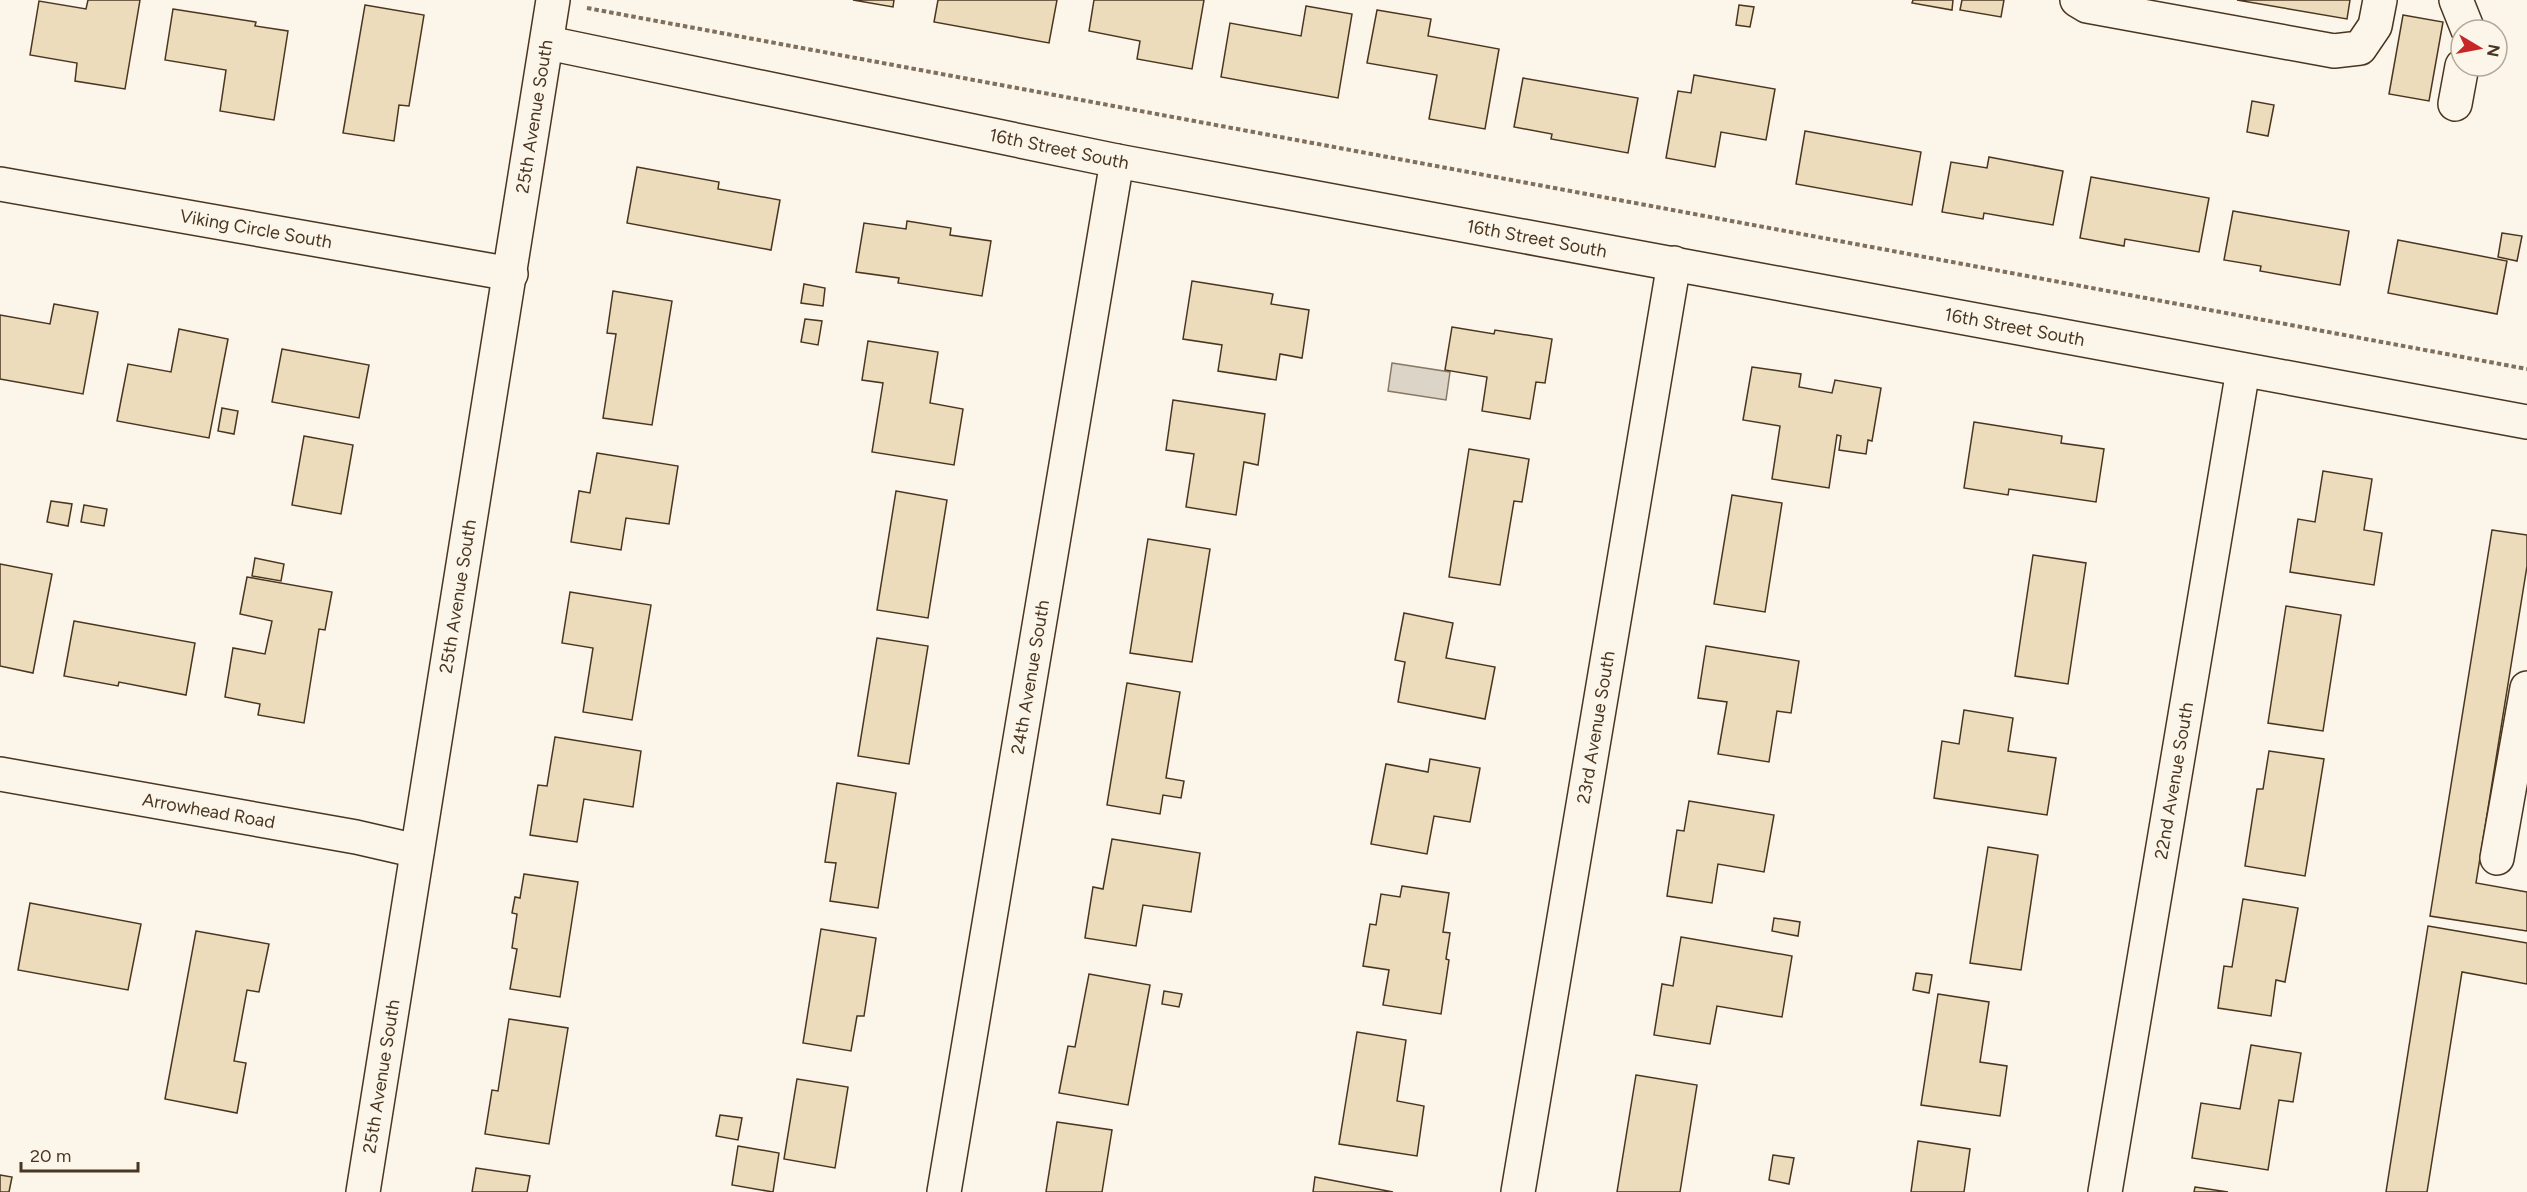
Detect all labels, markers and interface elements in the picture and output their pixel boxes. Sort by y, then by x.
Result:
north arrow [2449,18,2509,78]
street label: 25th Avenue South [511,38,558,195]
text: N [2483,43,2504,58]
street label: 16th Street South [987,124,1131,174]
street label: Viking Circle South [178,205,334,253]
street label: 16th Street South [1465,215,1609,262]
street label: 16th Street South [1943,303,2087,351]
street label: 25th Avenue South [435,518,481,675]
street label: 24th Avenue South [1007,598,1054,756]
street label: 23rd Avenue South [1572,649,1620,806]
street label: 22nd Avenue South [2150,701,2198,861]
street label: Arrowhead Road [141,788,277,833]
street label: 25th Avenue South [358,998,405,1155]
scale bar [21,1135,138,1173]
text: 20 m [30,1145,71,1167]

